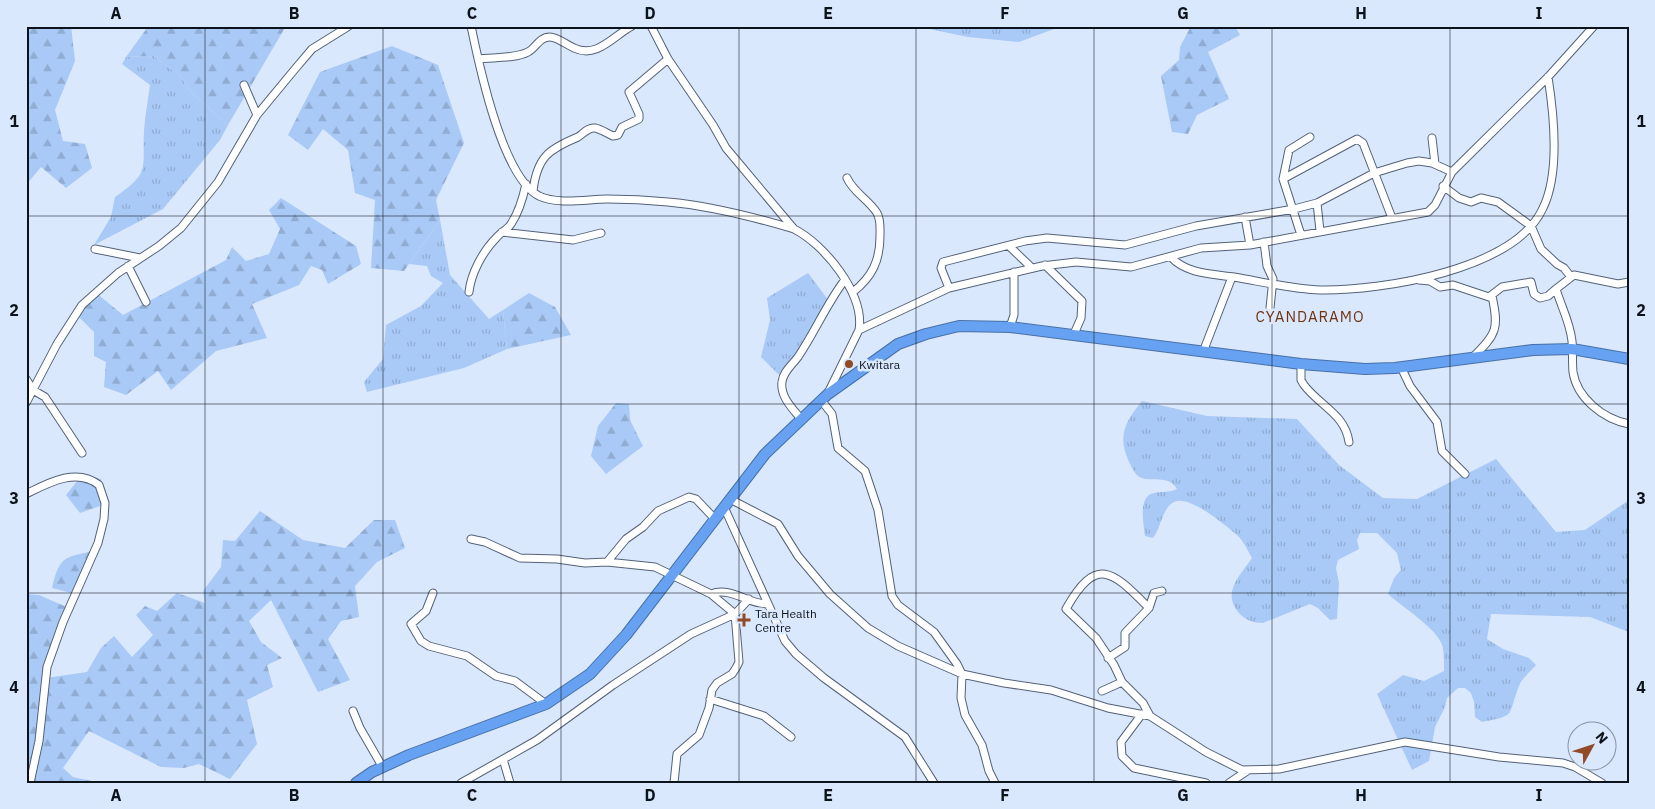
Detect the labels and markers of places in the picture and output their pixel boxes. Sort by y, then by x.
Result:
place label: Kwitara [859,357,901,372]
marker: Kwitara [843,358,855,370]
place label: Tara Health Centre [755,606,817,635]
marker: Tara Health Centre [737,613,751,627]

